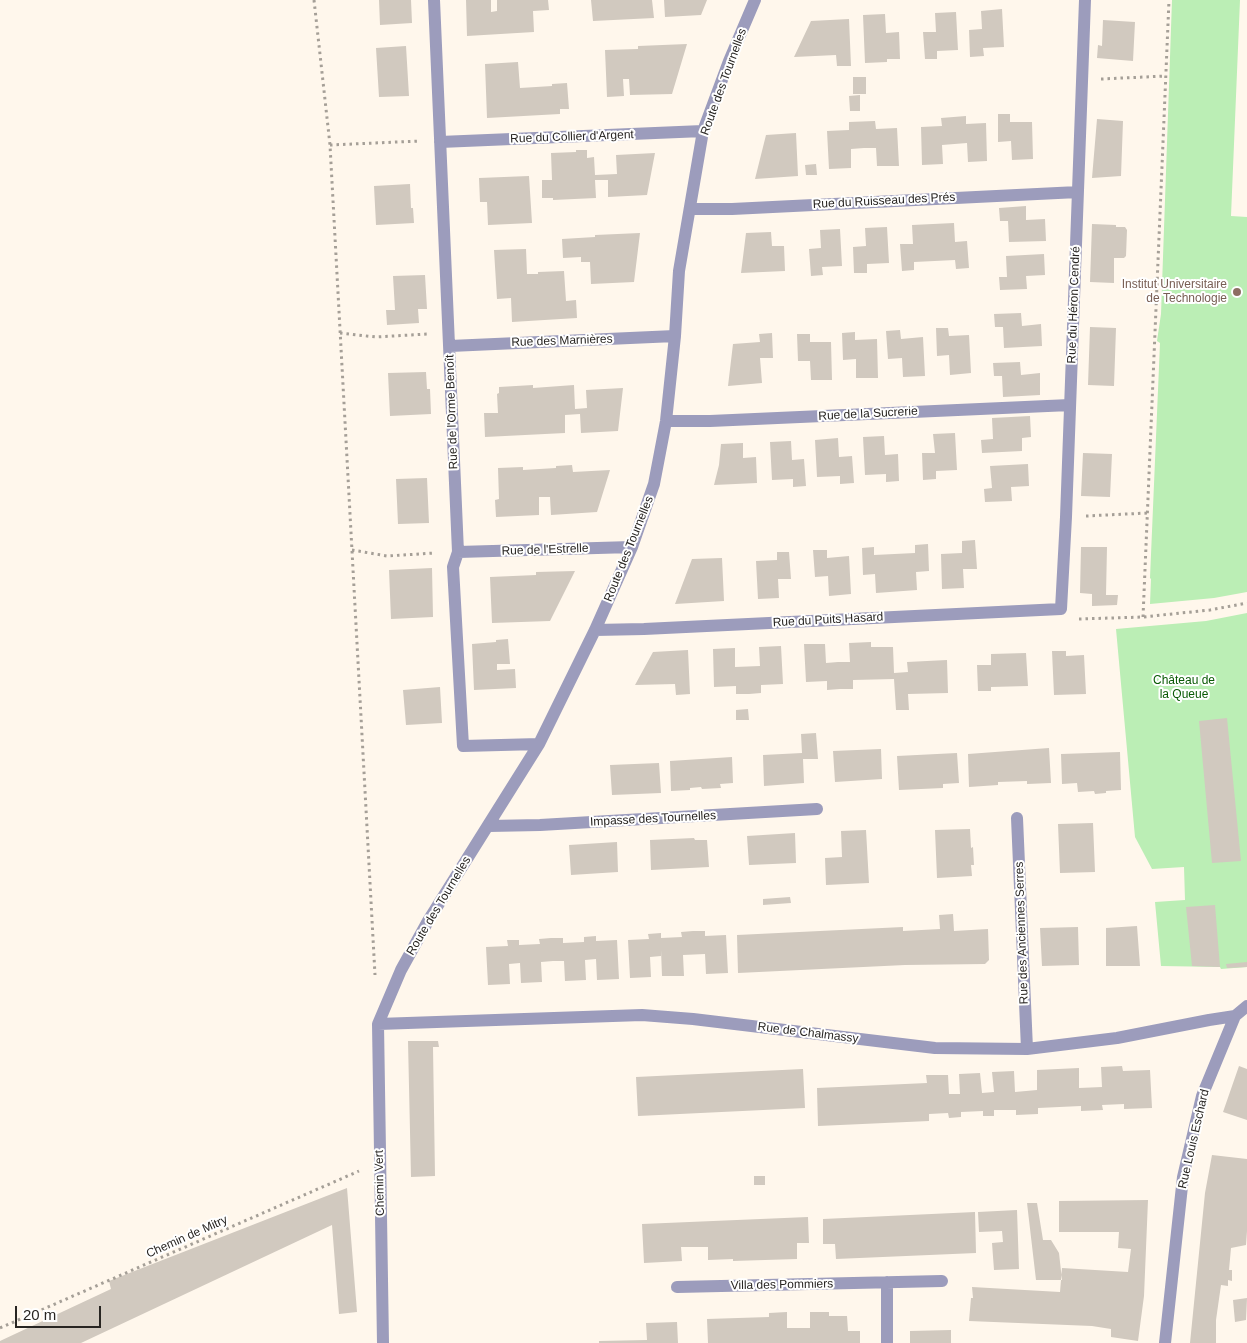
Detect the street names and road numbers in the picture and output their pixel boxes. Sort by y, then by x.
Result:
street label: Route des Tournelles [698,27,750,137]
street label: Rue du Collier d'Argent [510,128,634,146]
street label: Rue du Ruisseau des Prés [812,190,956,212]
street label: Rue du Héron Cendré [1065,246,1083,364]
street label: Rue des Marnières [511,332,613,350]
street label: Rue de l'Orme Benoît [443,354,461,470]
street label: Rue de la Sucrerie [818,404,918,424]
street label: Route des Tournelles [601,494,657,604]
street label: Rue de l'Estrelle [501,541,589,559]
street label: Rue du Puits Hasard [772,610,884,630]
street label: Impasse des Tournelles [590,809,716,829]
street label: Route des Tournelles [404,854,474,958]
street label: Rue des Anciennes Serres [1012,861,1032,1005]
street label: Rue de Chalmassy [757,1020,859,1046]
street label: Rue Louis Eschard [1176,1088,1212,1190]
street label: Chemin Vert [372,1150,388,1216]
street label: Chemin de Mitry [144,1213,230,1261]
street label: Villa des Pommiers [731,1277,833,1293]

